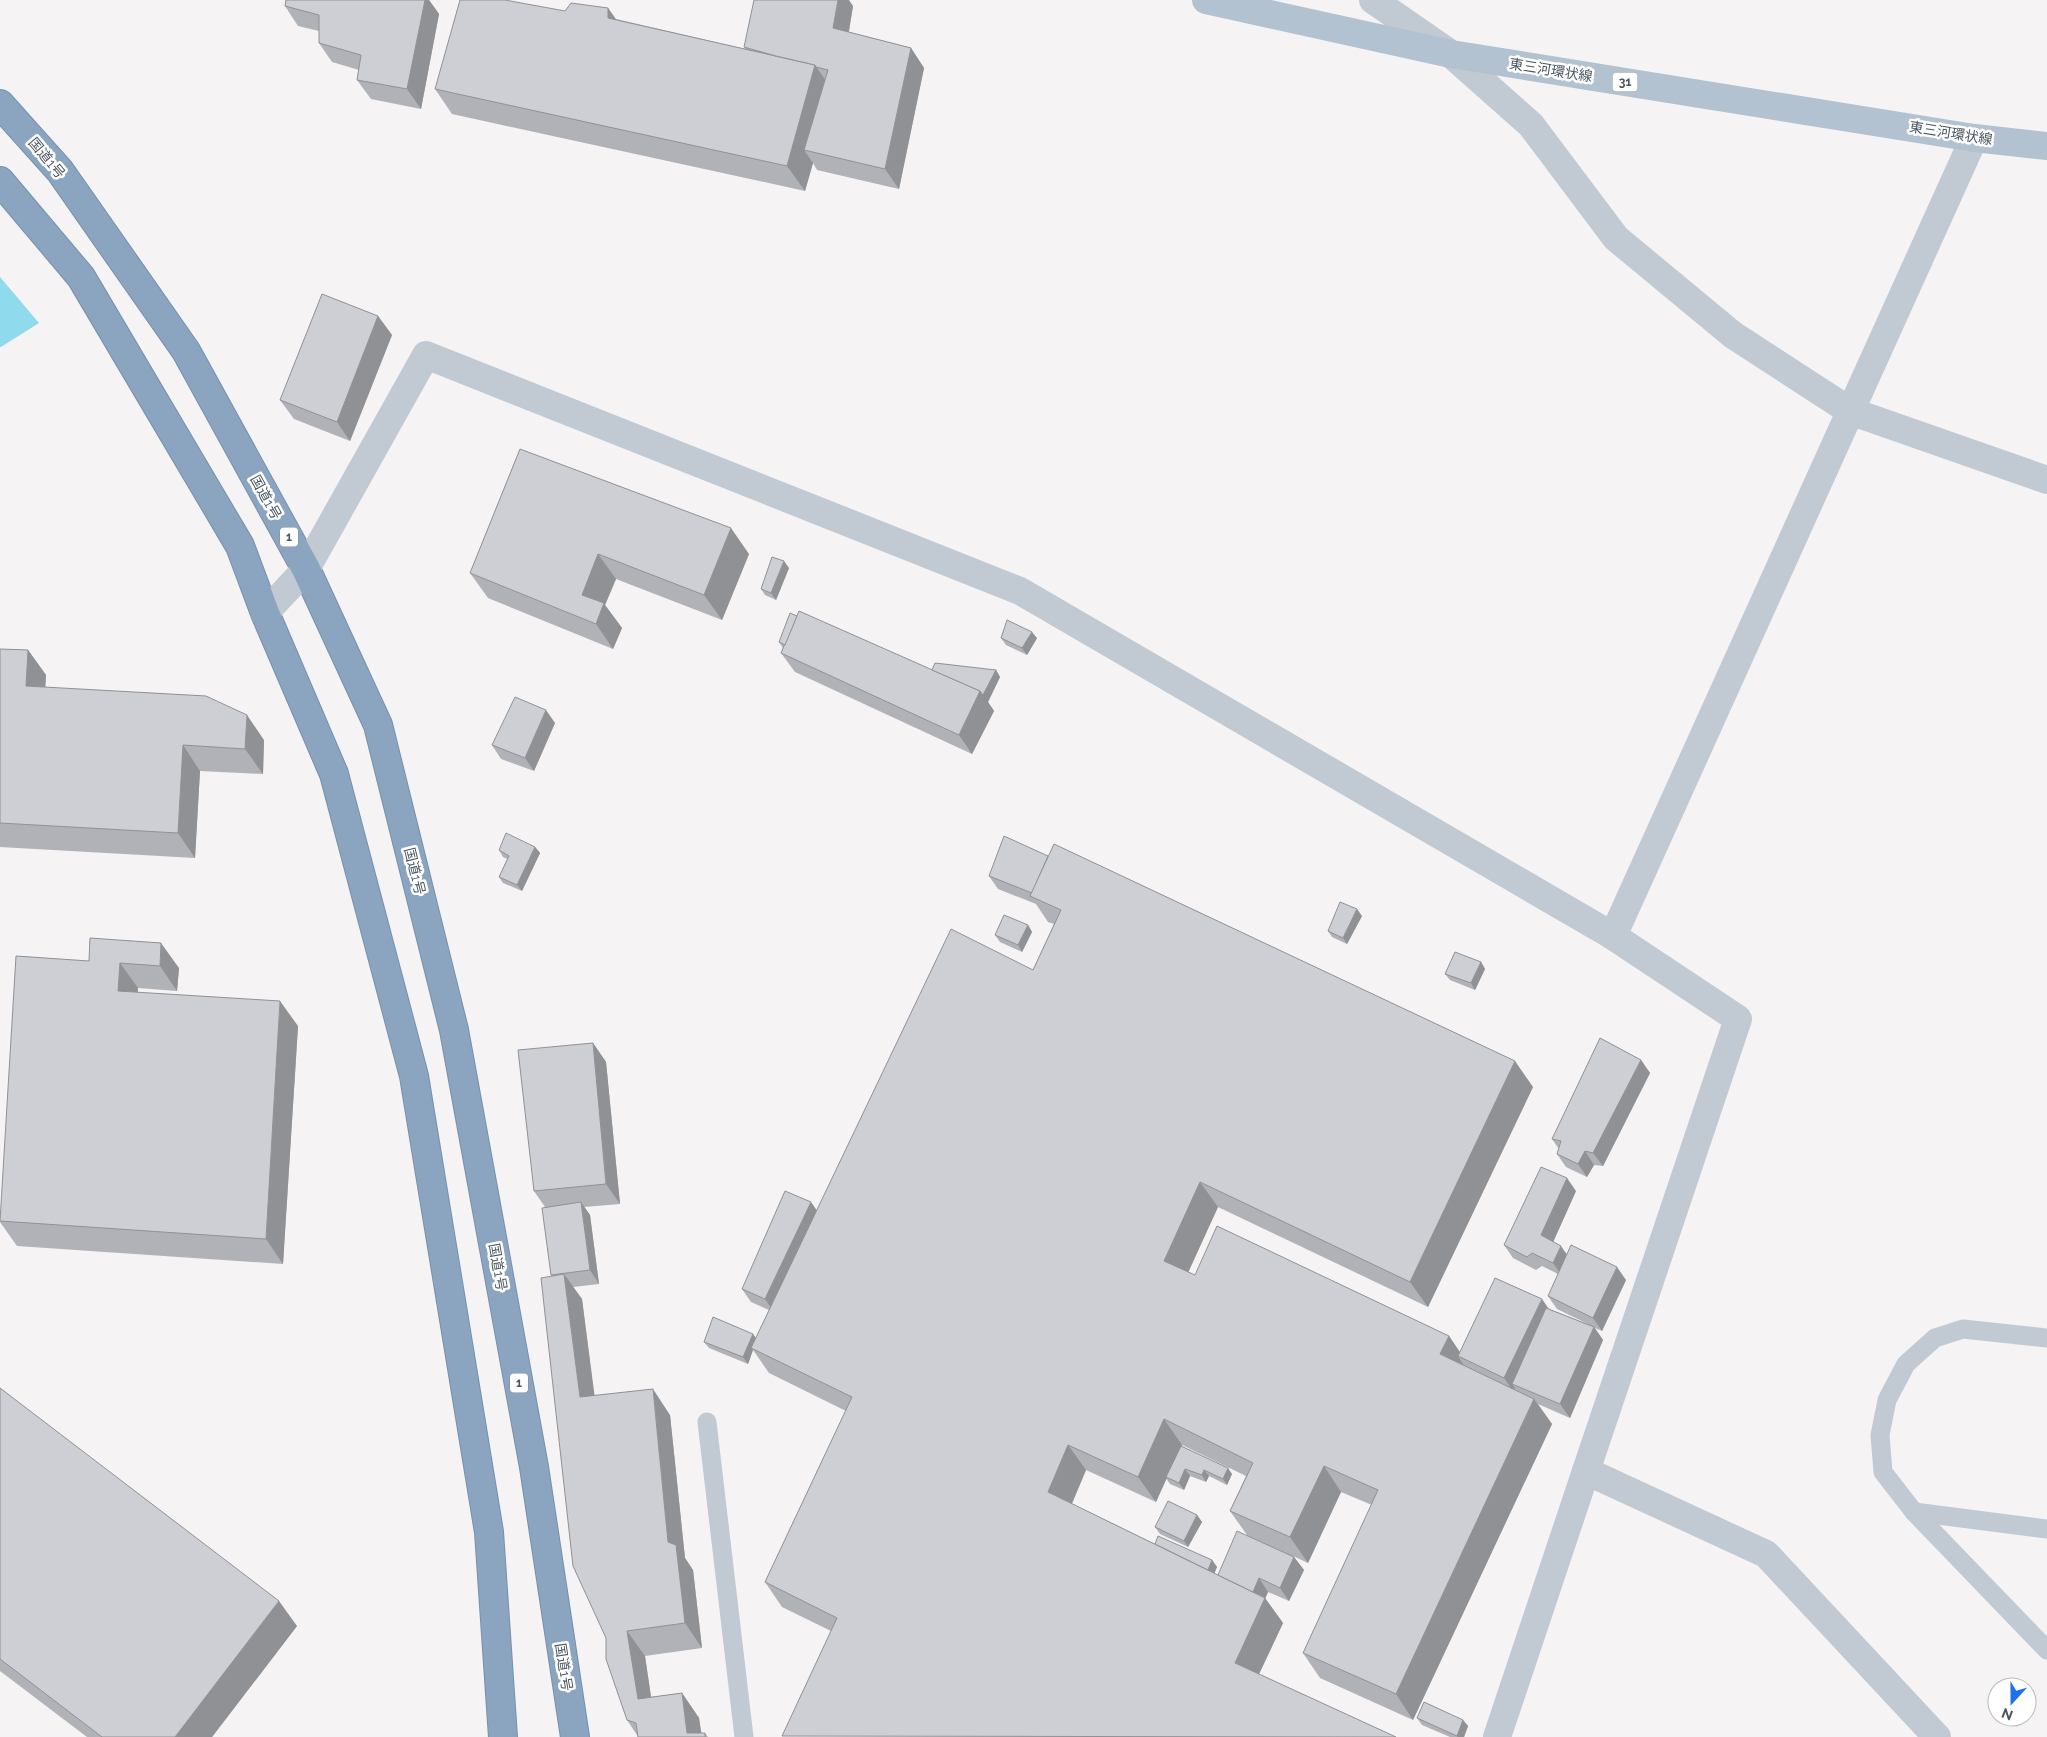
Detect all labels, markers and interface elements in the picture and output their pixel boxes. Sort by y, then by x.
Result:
street label: 東三河環状線 [1508,56,1594,84]
road number: 31 [1612,72,1638,91]
street label: 東三河環状線 [1908,119,1994,147]
street label: 国道1号 [25,134,69,182]
street label: 国道1号 [247,472,285,522]
road number: 1 [280,528,298,546]
street label: 国道1号 [401,846,429,896]
street label: 国道1号 [486,1242,510,1292]
road number: 1 [510,1374,528,1392]
street label: 国道1号 [552,1642,576,1692]
north arrow [1987,1677,2037,1727]
text: N [1999,1705,2015,1724]

